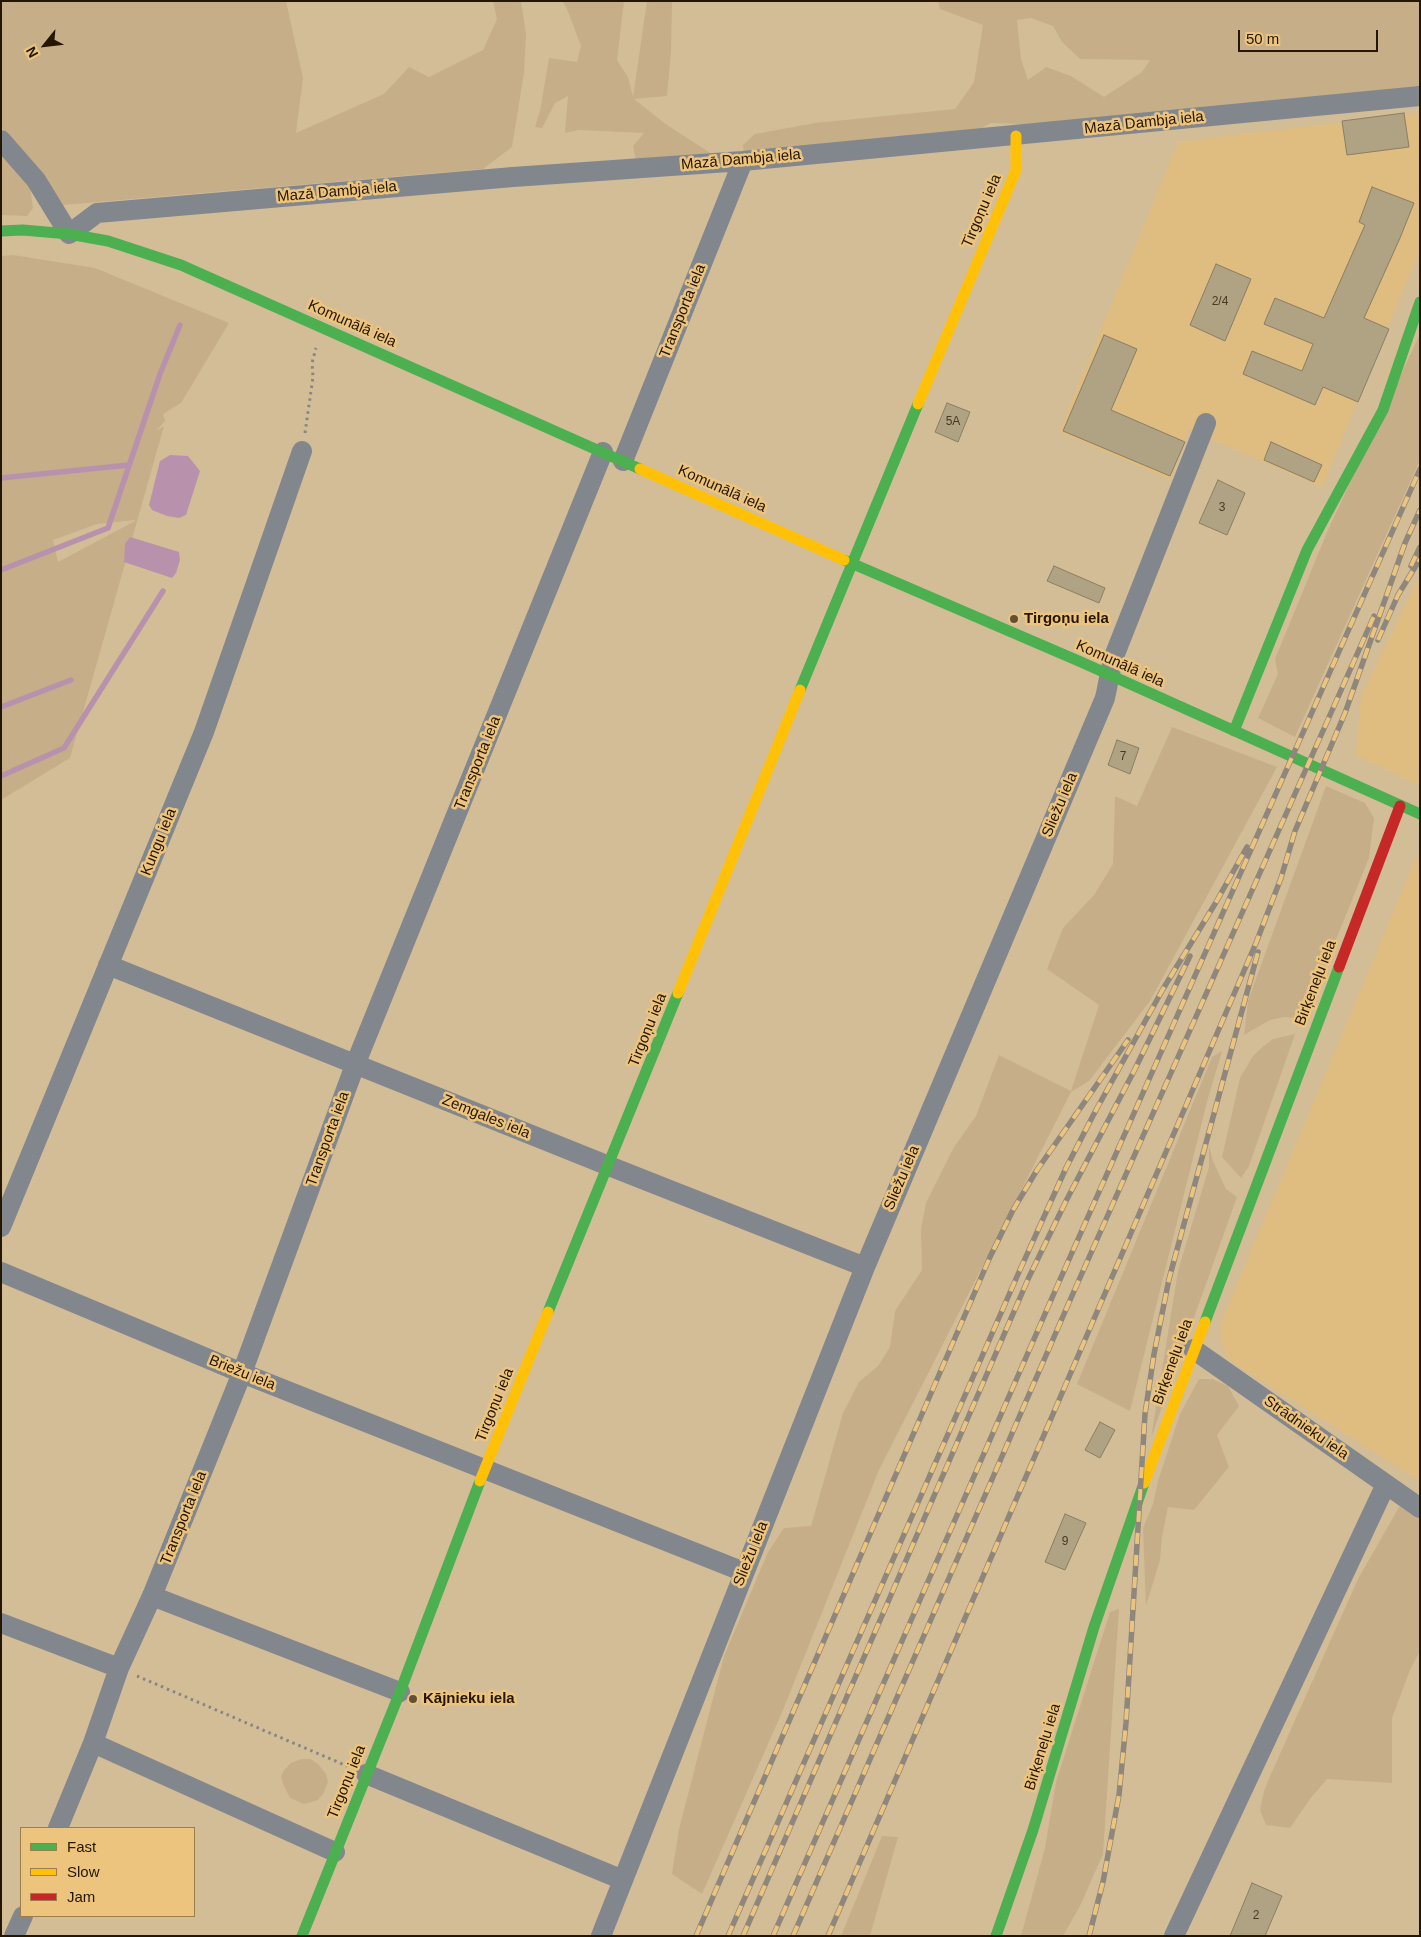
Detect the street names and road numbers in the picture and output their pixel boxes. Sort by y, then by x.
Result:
street label: Mazā Dambja iela [1083,108,1205,138]
street label: Mazā Dambja iela [680,146,802,174]
street label: Tirgoņu iela [959,172,1005,250]
street label: Mazā Dambja iela [276,178,398,206]
street label: Transporta iela [656,262,710,360]
street label: Komunālā iela [305,296,399,352]
street label: Komunālā iela [675,461,769,517]
street label: Komunālā iela [1073,636,1167,692]
street label: Transporta iela [451,714,505,812]
street label: Sliežu iela [1038,770,1082,840]
street label: Kungu iela [137,806,181,878]
street label: Birķeneļu iela [1291,938,1341,1028]
street label: Tirgoņu iela [625,991,671,1069]
street label: Transporta iela [303,1089,353,1189]
street label: Zemgales iela [439,1091,533,1143]
street label: Sliežu iela [880,1143,924,1213]
street label: Birķeneļu iela [1149,1317,1197,1407]
street label: Briežu iela [206,1352,278,1394]
street label: Tirgoņu iela [472,1366,518,1444]
street label: Strādnieku iela [1260,1392,1352,1464]
street label: Transporta iela [157,1469,211,1567]
street label: Sliežu iela [730,1519,772,1589]
street label: Birķeneļu iela [1021,1701,1065,1793]
street label: Tirgoņu iela [324,1743,370,1821]

